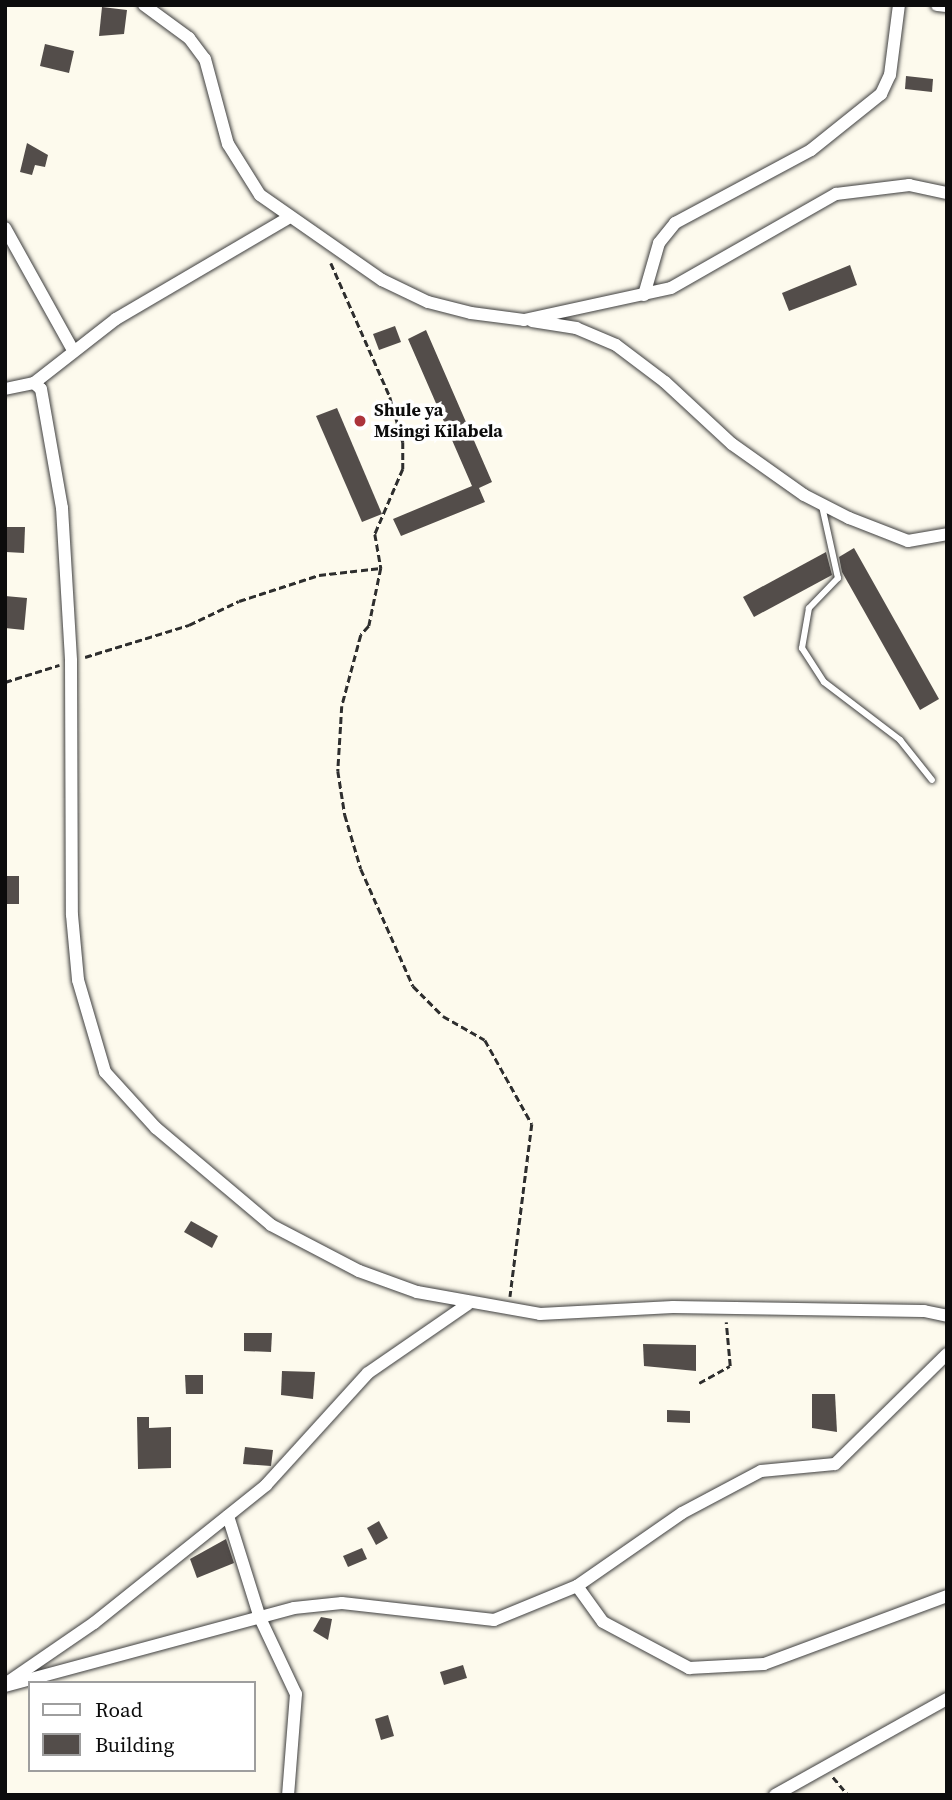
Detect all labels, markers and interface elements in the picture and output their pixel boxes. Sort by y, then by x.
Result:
place label: Shule ya Msingi Kilabela [374,400,503,442]
marker: Shule ya Msingi Kilabela [352,413,368,429]
legend [28,1681,256,1772]
text: Road [95,1695,143,1724]
text: Building [95,1730,174,1759]

